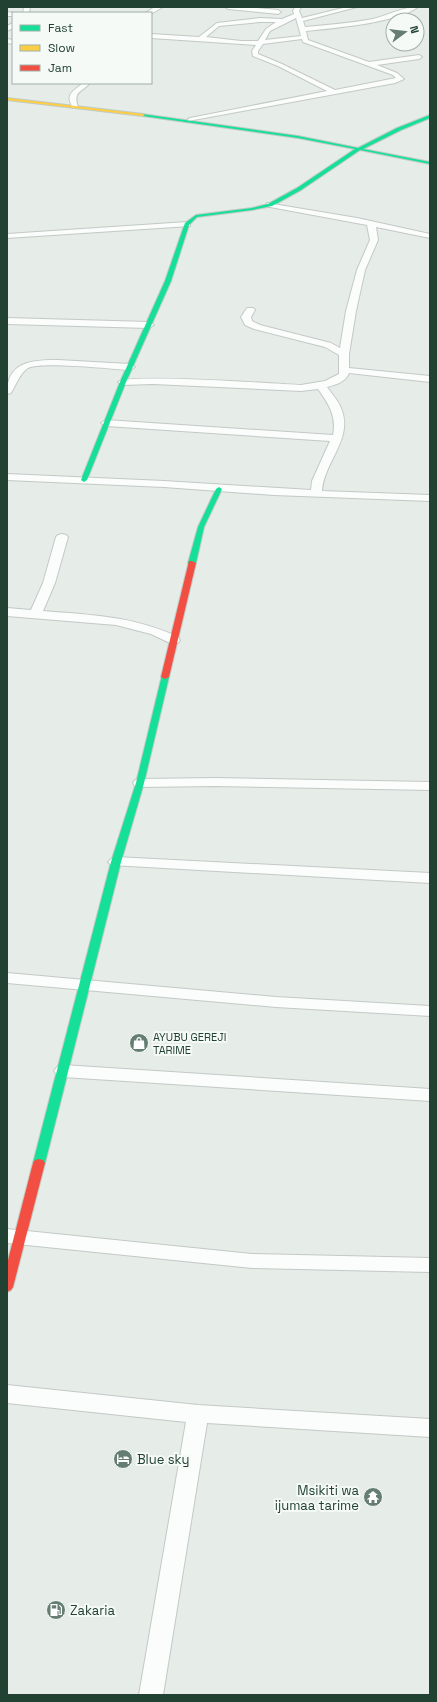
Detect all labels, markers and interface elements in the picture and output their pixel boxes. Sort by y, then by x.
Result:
legend [12,12,152,84]
north arrow [385,12,425,52]
text: Fast [48,20,73,36]
text: N [407,24,422,35]
text: Slow [48,40,75,56]
text: Jam [48,60,72,76]
place label: AYUBU GEREJI TARIME [153,1030,226,1057]
shop icon: AYUBU GEREJI TARIME [128,1032,150,1054]
hotel icon: Blue sky [112,1448,134,1470]
place label: Blue sky [137,1451,190,1468]
place label: Msikiti wa ijumaa tarime [275,1482,360,1514]
temple icon: Msikiti wa ijumaa tarime [362,1486,384,1508]
fuel station icon: Zakaria [45,1599,67,1621]
place label: Zakaria [70,1602,115,1619]

